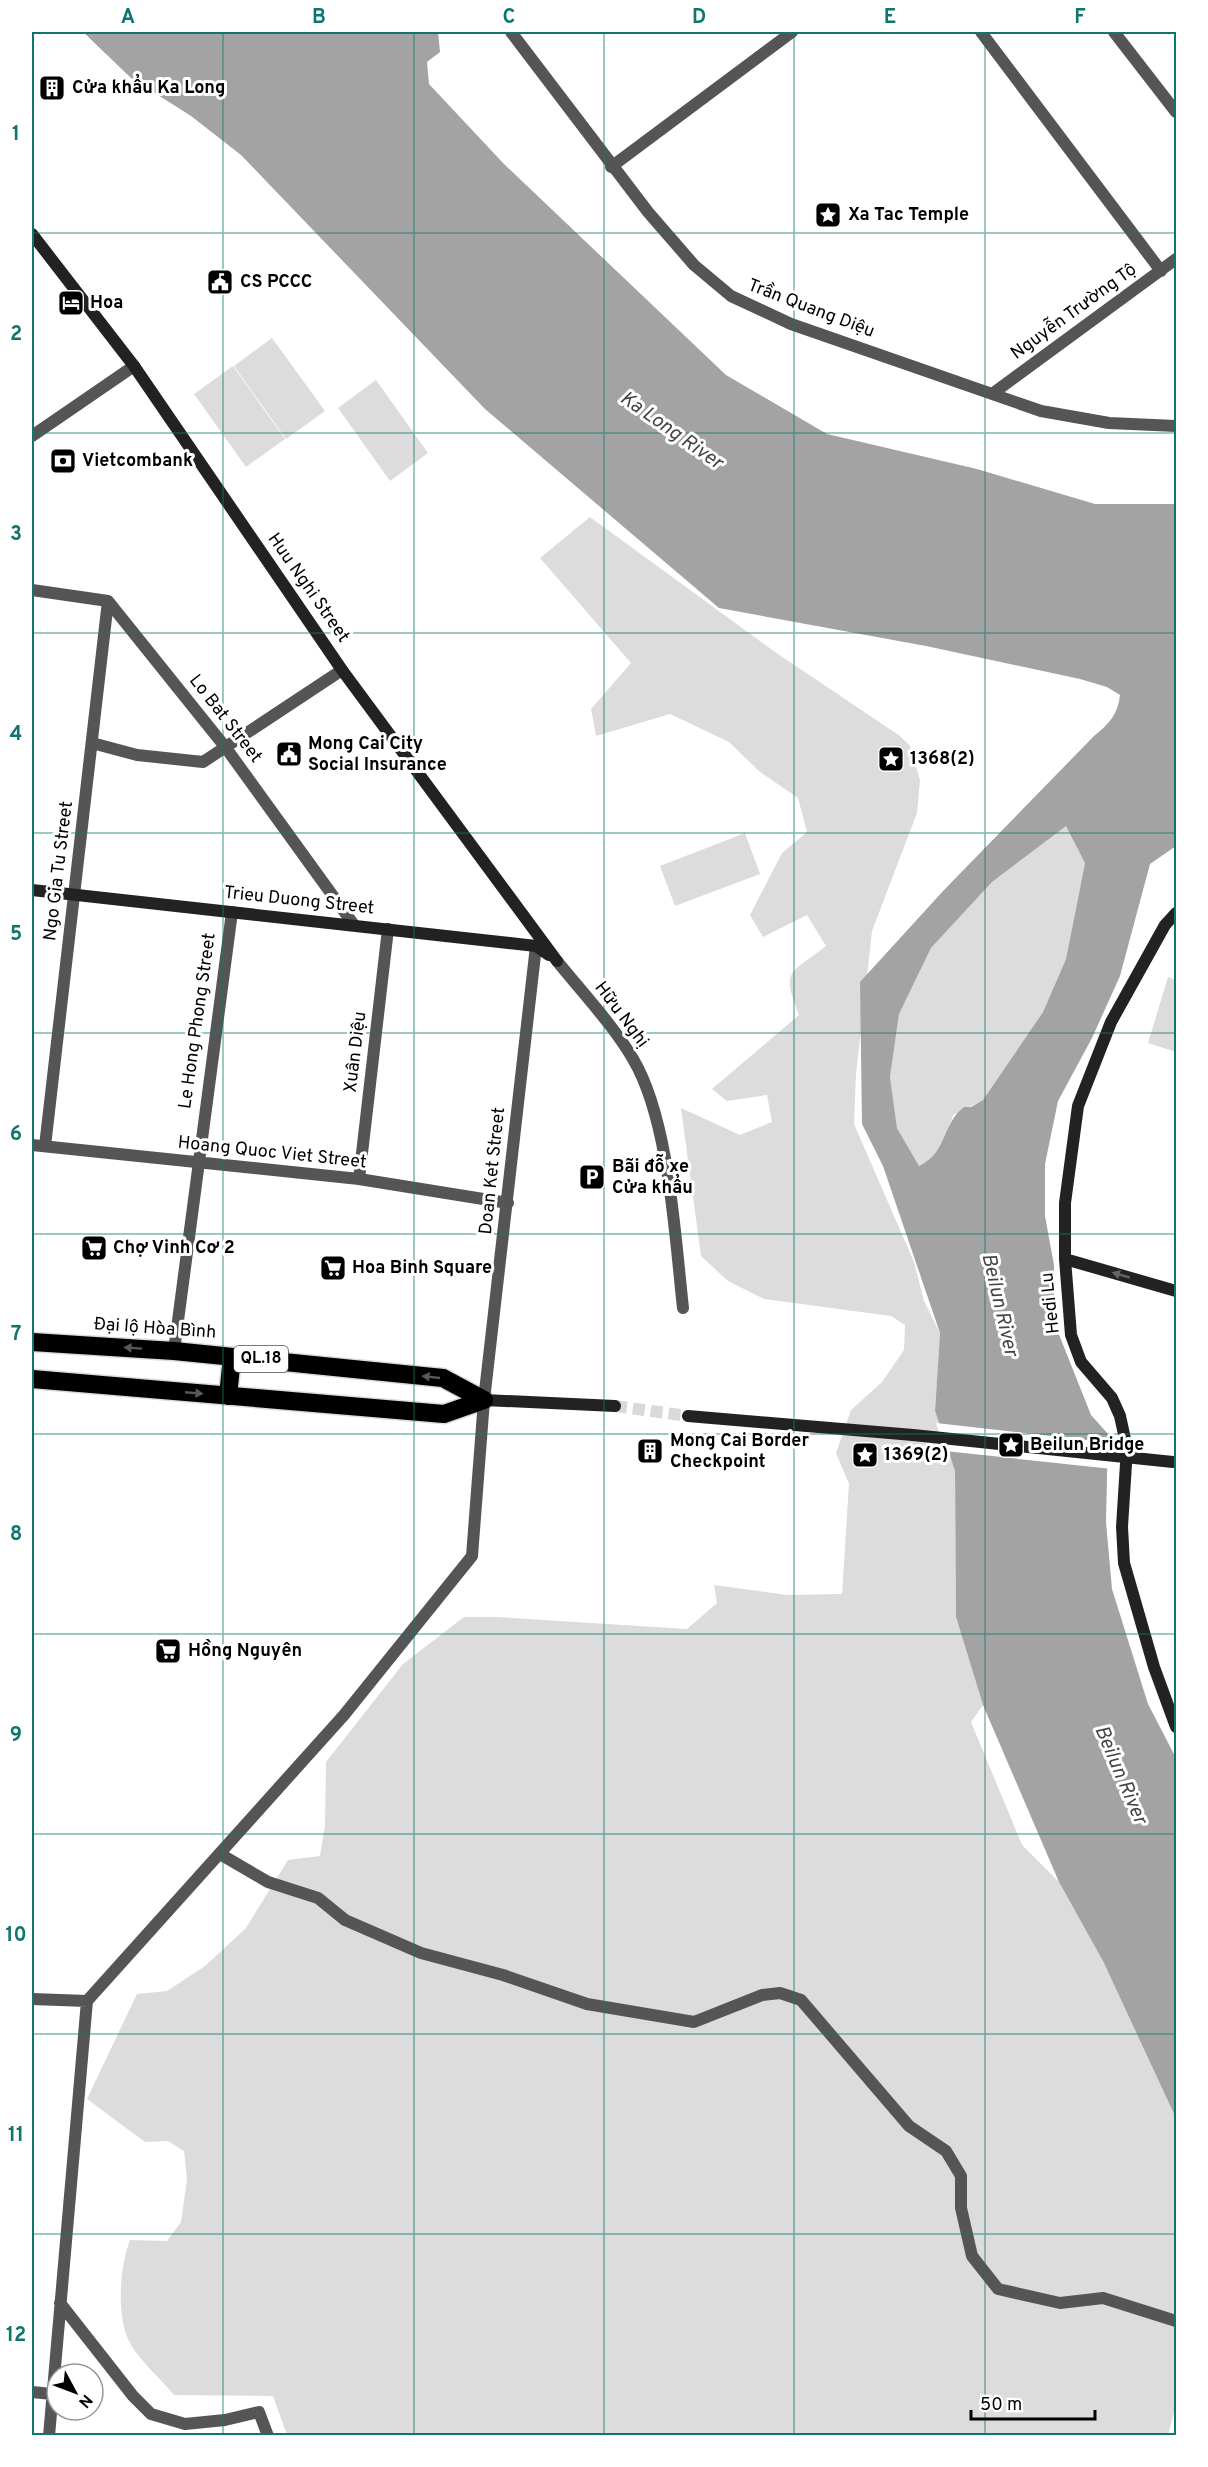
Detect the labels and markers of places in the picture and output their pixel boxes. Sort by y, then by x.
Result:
building icon: Cửa khẩu Ka Long [37,73,67,103]
place label: Cửa khẩu Ka Long [72,73,226,100]
place icon: Xa Tac Temple [813,200,843,230]
place label: Xa Tac Temple [848,204,969,227]
public building icon: CS PCCC [205,267,235,297]
place label: CS PCCC [240,271,312,294]
hotel icon: Hoa [56,288,86,318]
place label: Hoa [90,292,123,315]
bank icon: Vietcombank [48,446,78,476]
place label: Vietcombank [82,450,193,473]
place label: Mong Cai City Social Insurance [308,733,447,777]
public building icon: Mong Cai City Social Insurance [274,739,304,769]
place icon: 1368(2) [876,744,906,774]
place label: 1368(2) [910,748,975,771]
place label: Bãi đỗ xe Cửa khẩu [612,1154,693,1200]
parking icon: Bãi đỗ xe Cửa khẩu [577,1162,607,1192]
supermarket icon: Chợ Vinh Cơ 2 [79,1233,109,1263]
place label: Chợ Vinh Cơ 2 [113,1237,235,1260]
supermarket icon: Hoa Binh Square [318,1253,348,1283]
place label: Hoa Binh Square [352,1257,492,1280]
place label: Mong Cai Border Checkpoint [670,1430,809,1474]
place icon: Beilun Bridge [996,1430,1026,1460]
place label: Beilun Bridge [1030,1434,1144,1457]
building icon: Mong Cai Border Checkpoint [635,1436,665,1466]
place icon: 1369(2) [850,1440,880,1470]
place label: 1369(2) [884,1444,949,1467]
supermarket icon: Hồng Nguyên [153,1636,183,1666]
place label: Hồng Nguyên [188,1639,302,1663]

